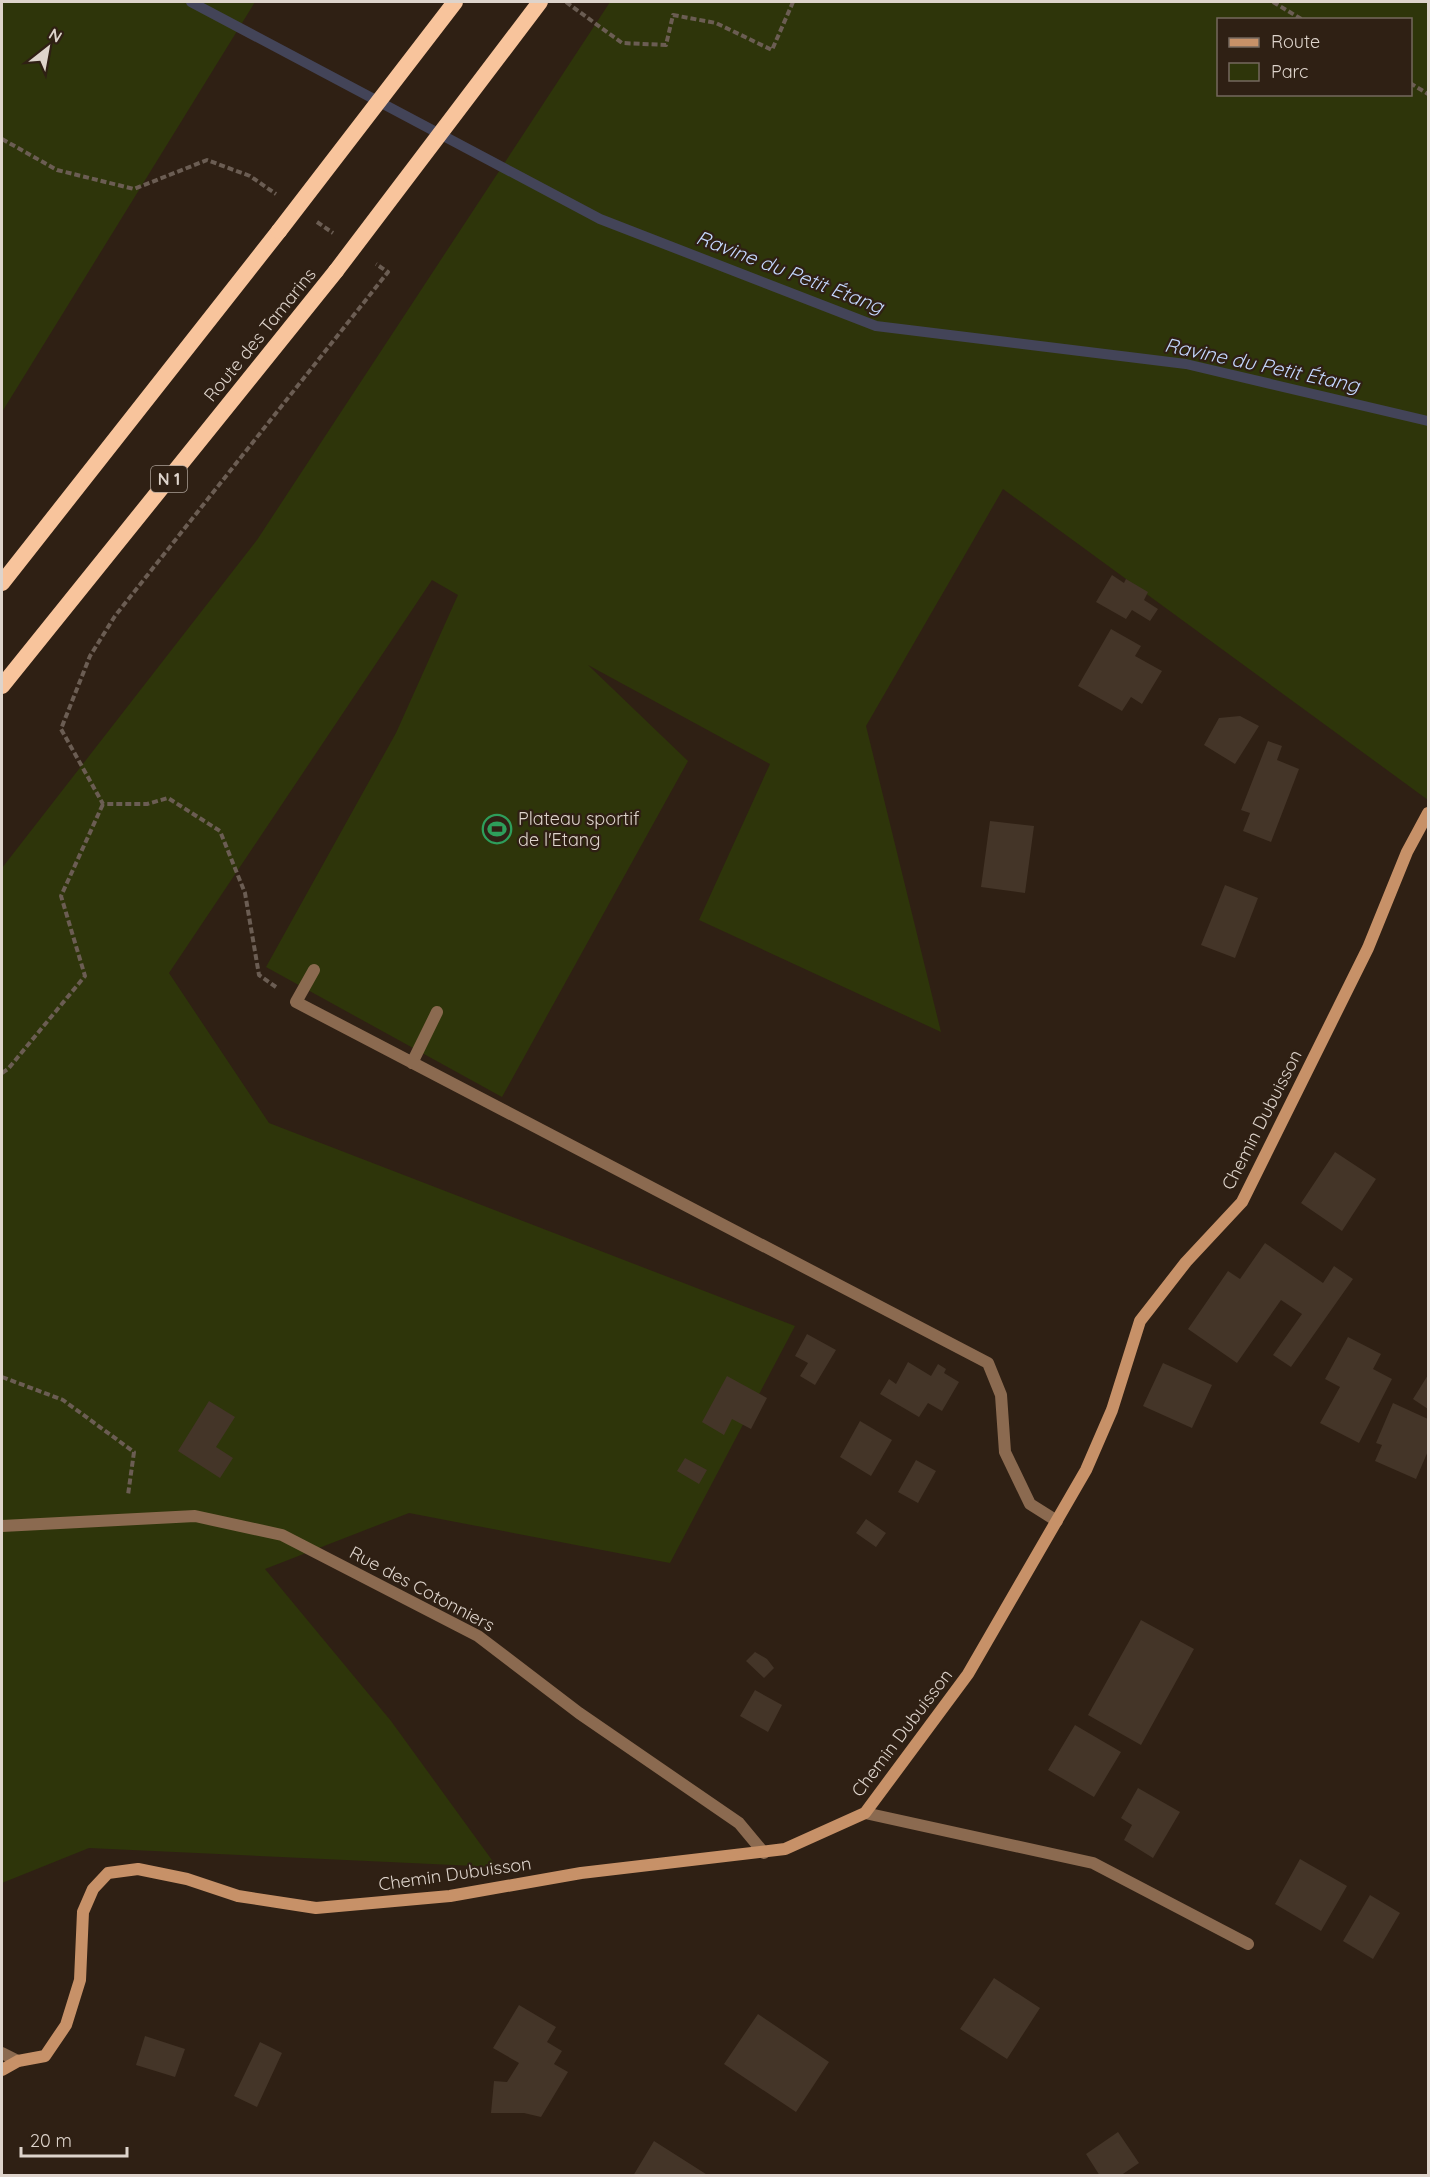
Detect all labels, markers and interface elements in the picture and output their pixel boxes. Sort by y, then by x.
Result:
north arrow [18,18,78,78]
legend [1217,18,1412,96]
text: N [46,24,66,47]
text: Route [1271,30,1320,53]
text: Parc [1271,60,1308,83]
water label: Ravine du Petit Étang [693,224,889,319]
street label: Route des Tamarins [199,263,321,406]
water label: Ravine du Petit Étang [1162,332,1363,398]
road number: N 1 [151,466,187,492]
place label: Plateau sportif de l'Etang [518,807,640,851]
sports icon: Plateau sportif de l'Etang [481,813,513,845]
street label: Chemin Dubuisson [1216,1046,1307,1194]
street label: Rue des Cotonniers [346,1541,499,1637]
street label: Chemin Dubuisson [846,1664,957,1801]
street label: Chemin Dubuisson [377,1851,533,1896]
scale bar [21,2120,128,2158]
text: 20 m [30,2129,72,2152]

